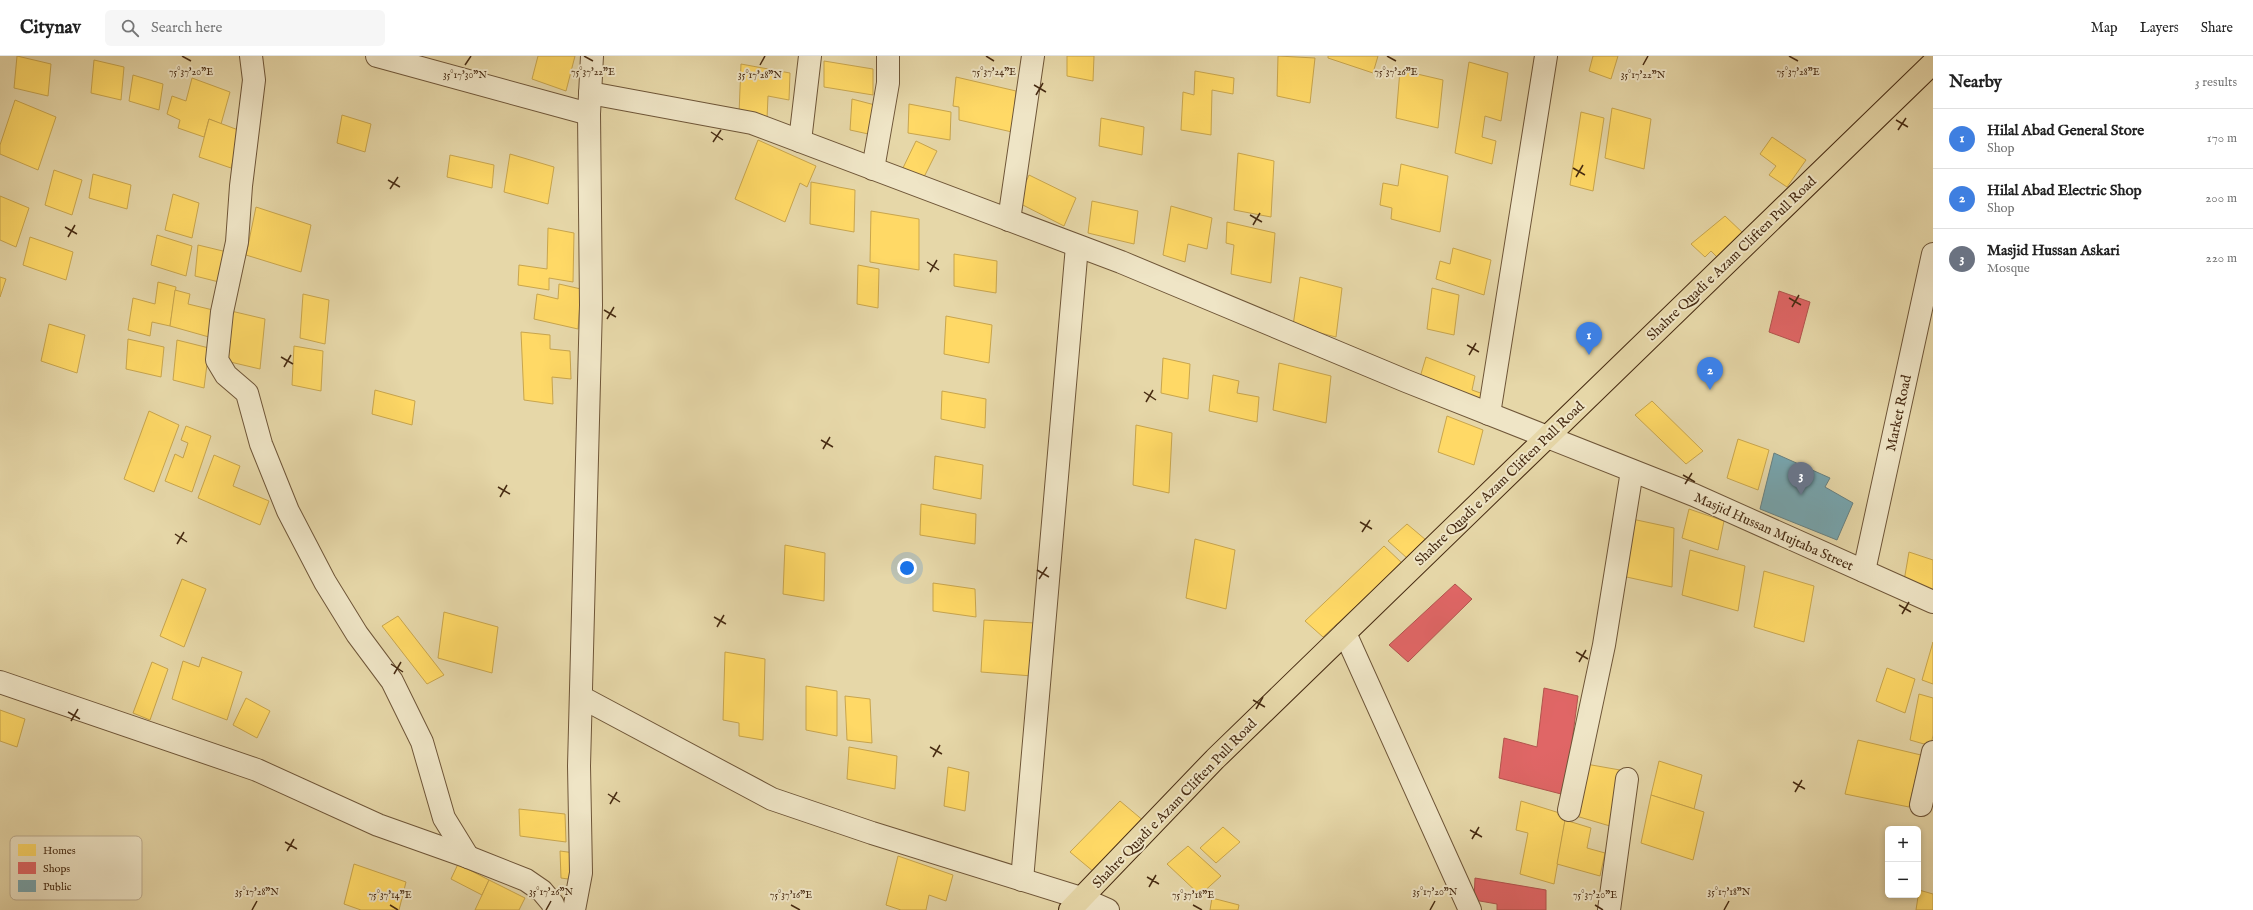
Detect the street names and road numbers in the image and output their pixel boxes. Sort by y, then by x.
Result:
street label: Shahre Quadi e Azam Cliften Pull Road [1643,172,1821,345]
street label: Market Road [1882,373,1916,453]
street label: Shahre Quadi e Azam Cliften Pull Road [1411,397,1589,570]
street label: Masjid Hussan Mujtaba Street [1691,489,1856,575]
street label: Shahre Quadi e Azam Cliften Pull Road [1089,715,1261,892]

